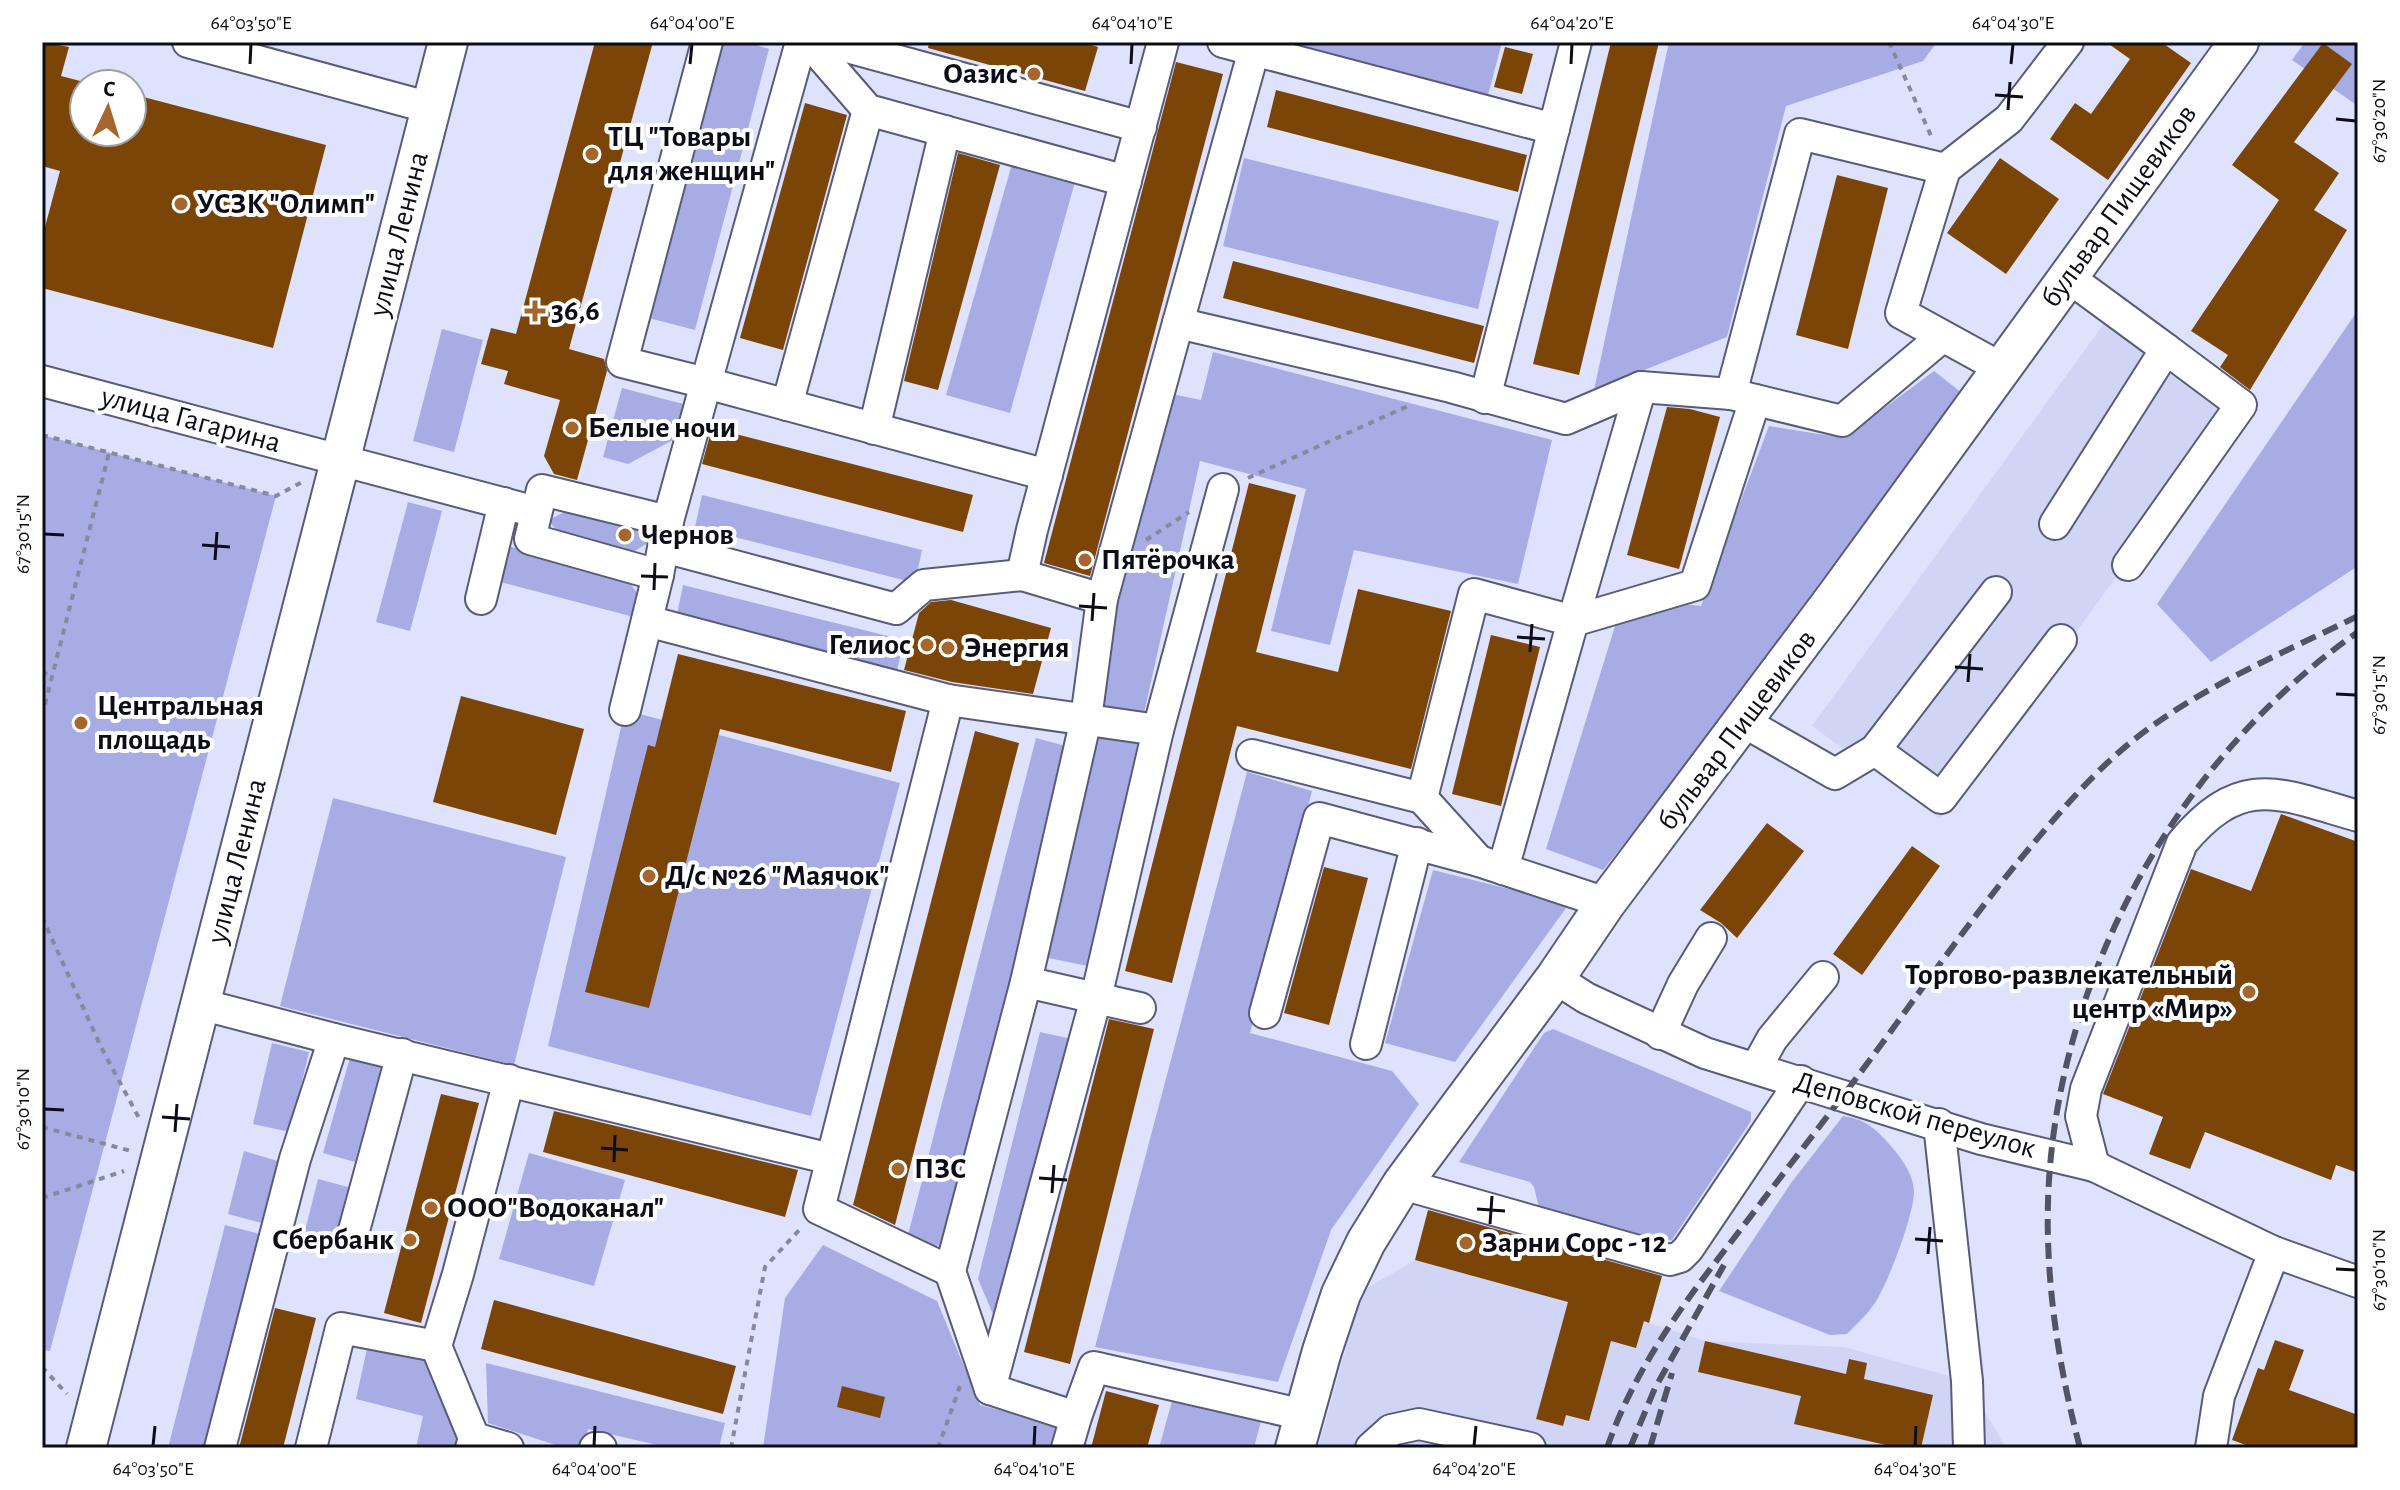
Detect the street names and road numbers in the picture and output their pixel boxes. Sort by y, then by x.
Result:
street label: бульвар Пищевиков [2036,99,2202,313]
street label: улица Ленина [364,149,434,320]
street label: улица Гагарина [97,381,284,458]
street label: бульвар Пищевиков [1652,624,1822,836]
street label: улица Ленина [202,776,272,947]
street label: Деповской переулок [1791,1066,2039,1164]

